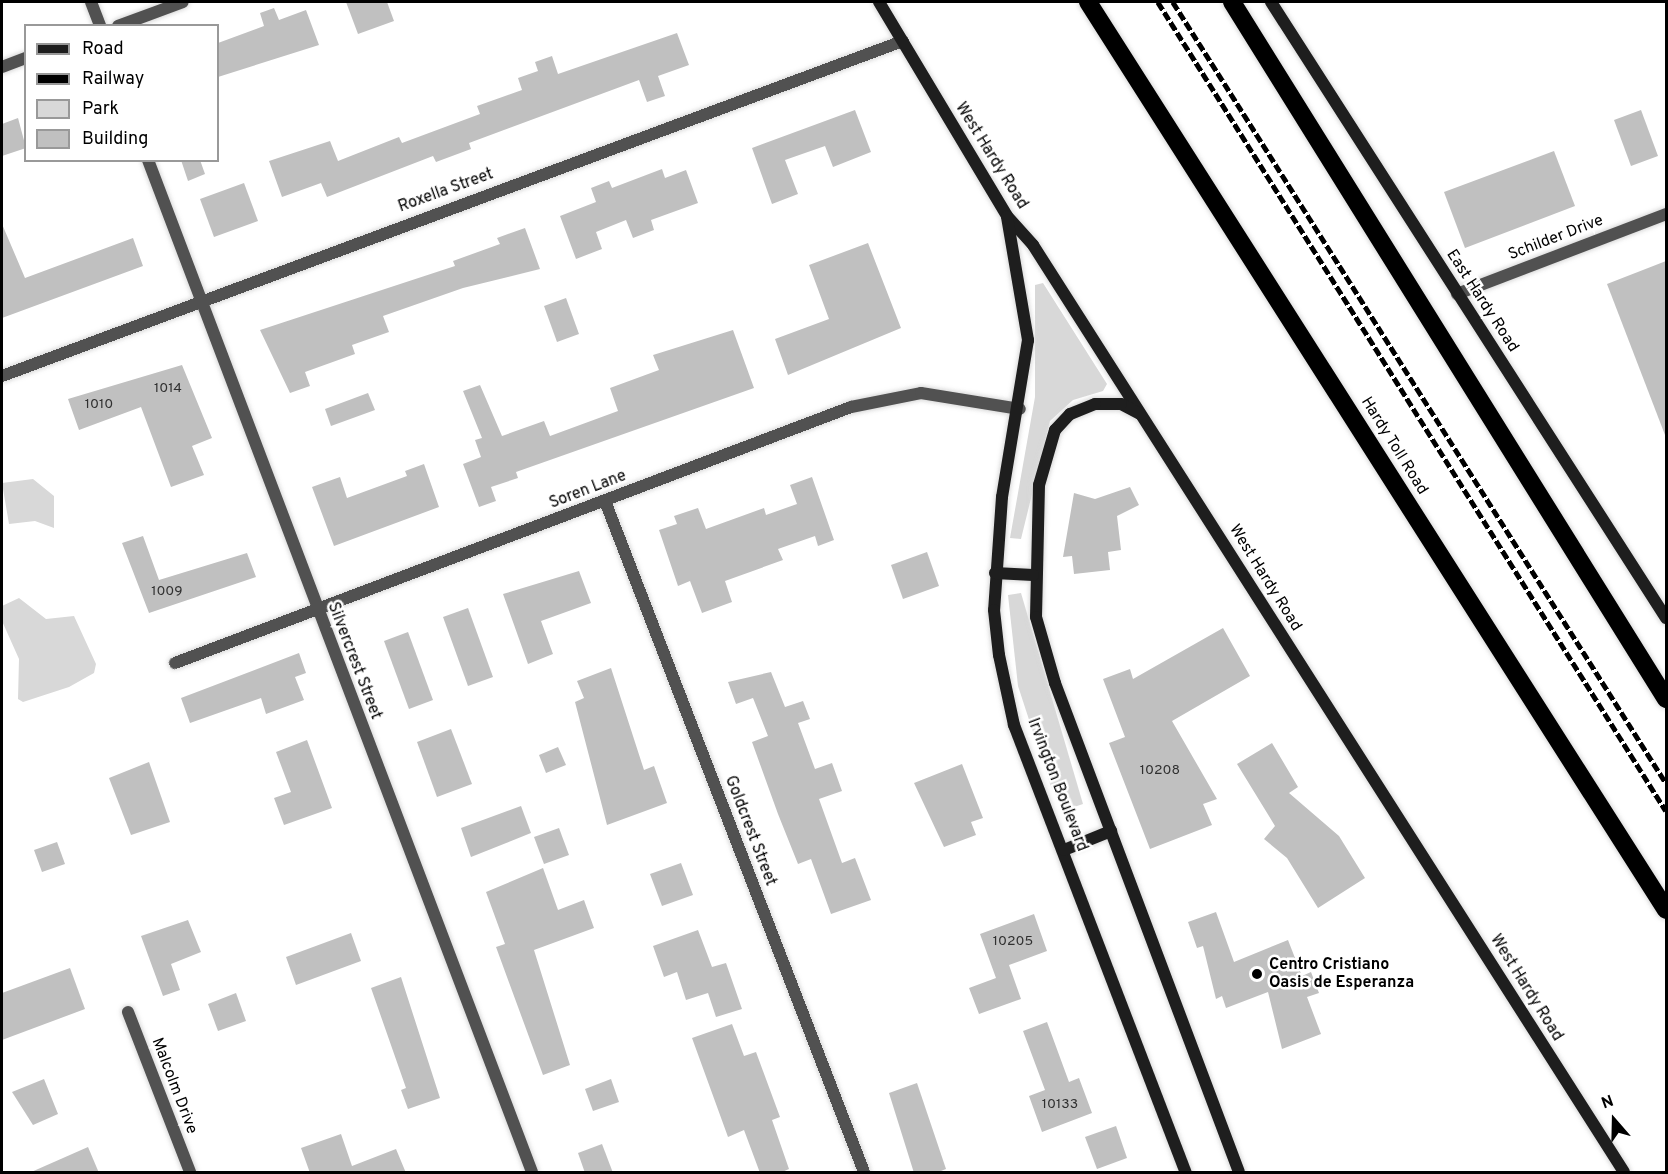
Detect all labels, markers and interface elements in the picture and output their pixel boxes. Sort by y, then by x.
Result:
legend [24,24,219,162]
text: Road [82,38,124,61]
text: Railway [82,68,144,91]
text: Park [82,98,119,121]
street label: West Hardy Road [950,99,1032,213]
text: Building [82,128,148,151]
street label: Roxella Street [396,165,496,217]
street label: Schilder Drive [1506,211,1606,265]
street label: East Hardy Road [1442,246,1522,356]
house number: 1014 [154,381,182,397]
street label: Hardy Toll Road [1356,393,1432,499]
house number: 1010 [85,397,113,413]
street label: Soren Lane [547,467,629,513]
street label: West Hardy Road [1224,521,1306,635]
house number: 1009 [151,584,183,600]
street label: Silvercrest Street [323,600,385,722]
street label: Irvington Boulevard [1023,716,1091,854]
house number: 10208 [1140,763,1180,779]
street label: Goldcrest Street [720,773,780,889]
street label: West Hardy Road [1485,931,1567,1045]
house number: 10205 [993,934,1033,950]
place label: Centro Cristiano Oasis de Esperanza [1269,955,1414,993]
marker: Centro Cristiano Oasis de Esperanza [1250,967,1264,981]
street label: Malcolm Drive [147,1035,201,1137]
north arrow [1584,1090,1644,1150]
text: N [1599,1092,1617,1114]
house number: 10133 [1042,1097,1078,1113]

